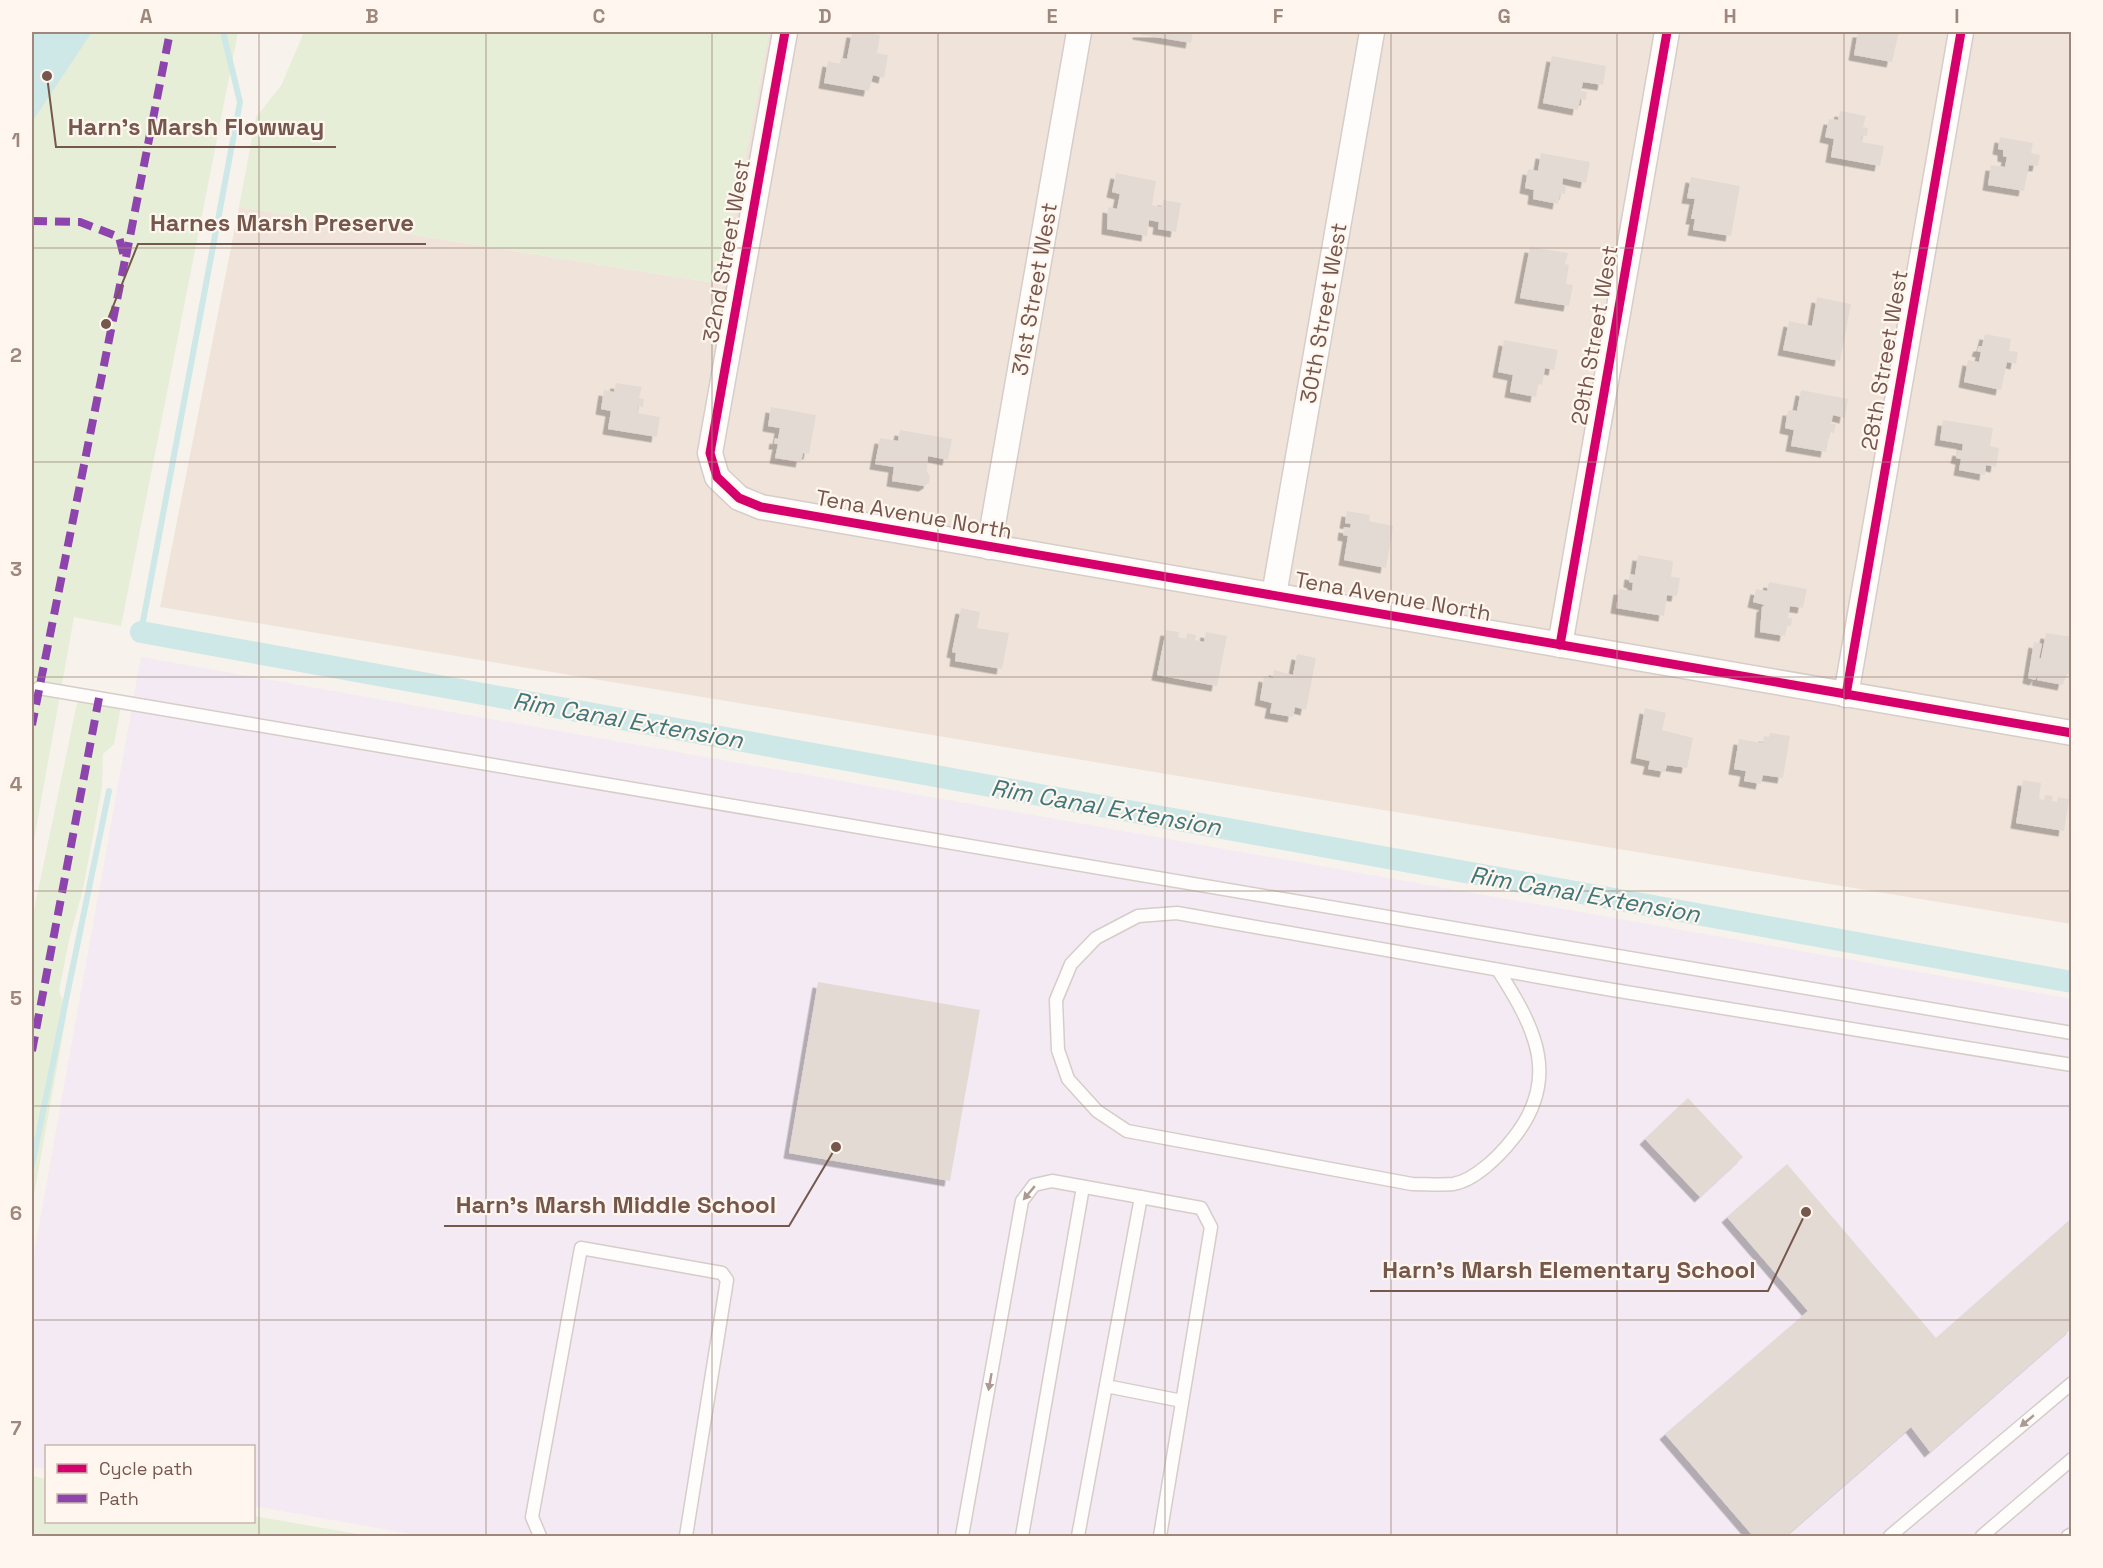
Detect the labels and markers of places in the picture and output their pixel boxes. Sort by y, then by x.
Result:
callout: Harn's Marsh Flowway [56,105,336,147]
callout: Harnes Marsh Preserve [138,202,426,244]
callout: Harn's Marsh Middle School [444,1184,789,1226]
callout: Harn's Marsh Elementary School [1370,1249,1768,1291]

